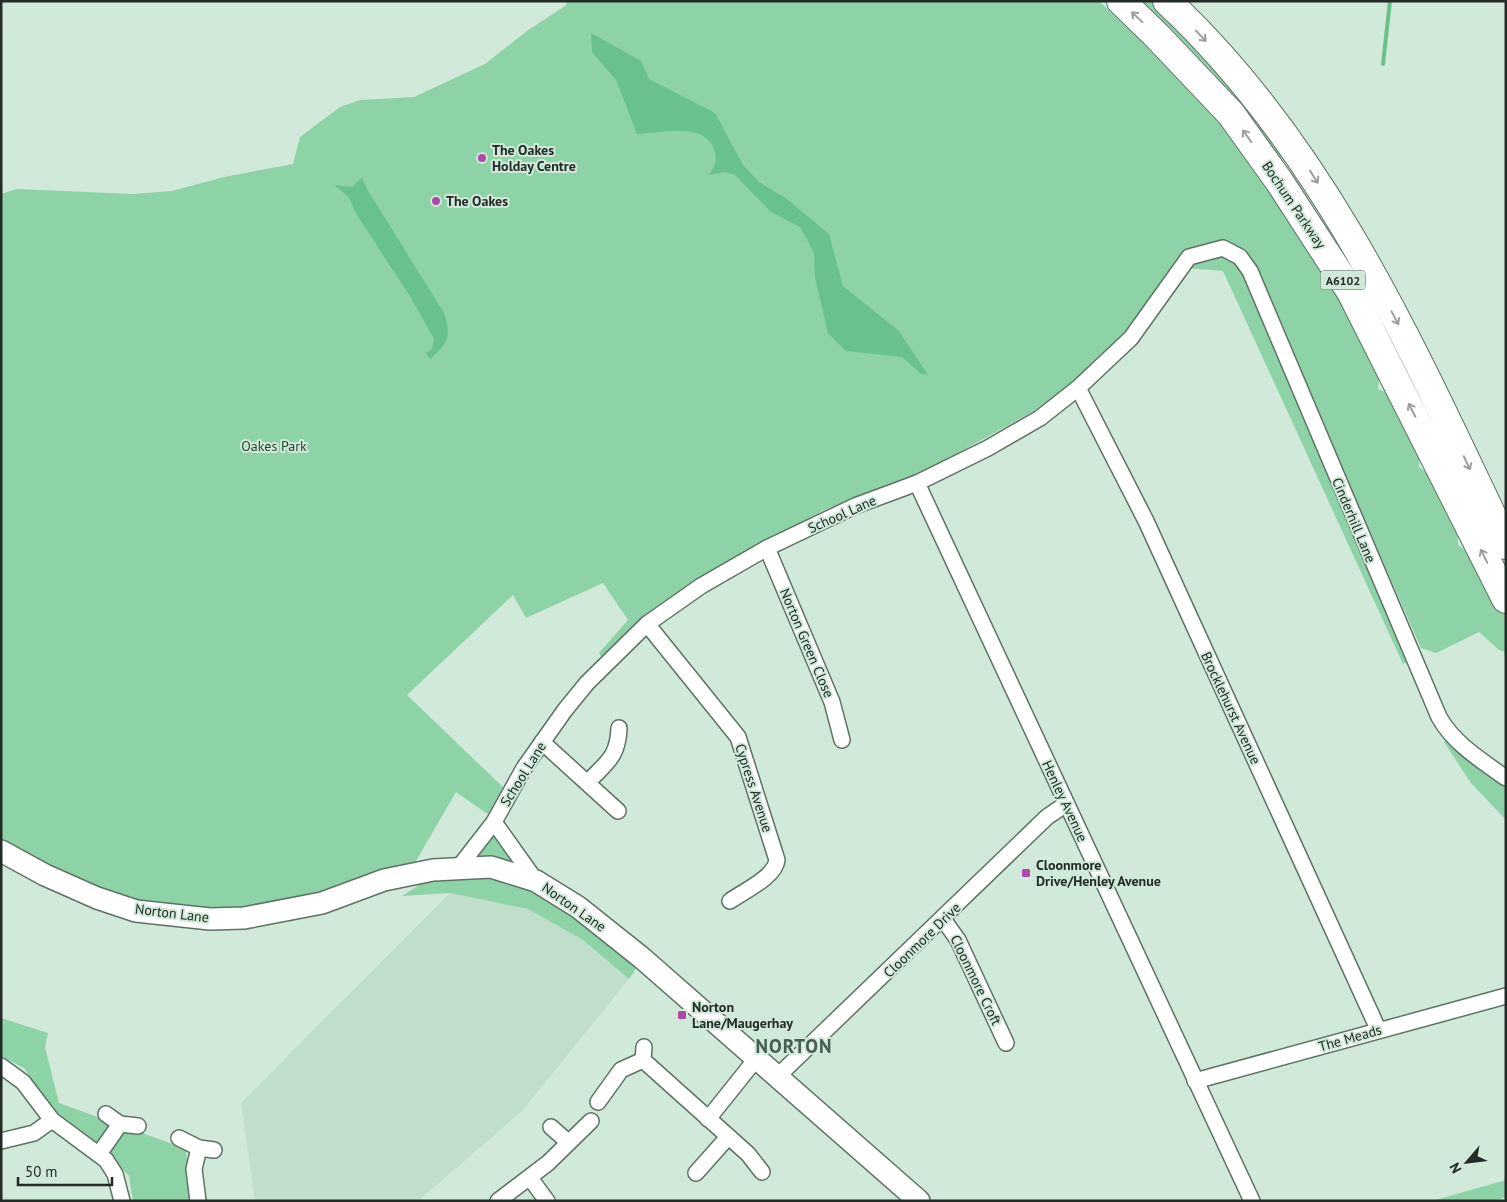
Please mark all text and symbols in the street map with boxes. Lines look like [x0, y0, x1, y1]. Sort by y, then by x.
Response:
one-way arrow [1131, 11, 1144, 23]
one-way arrow [1195, 29, 1207, 42]
one-way arrow [1242, 129, 1252, 143]
place label: The Oakes Holday Centre [492, 141, 576, 175]
marker: The Oakes Holday Centre [476, 152, 488, 164]
street label: Bochum Parkway [1258, 158, 1330, 253]
one-way arrow [1309, 170, 1319, 184]
place label: The Oakes [446, 192, 508, 210]
marker: The Oakes [430, 195, 442, 207]
road number: A6102 [1320, 270, 1366, 290]
one-way arrow [1391, 310, 1401, 324]
one-way arrow [1407, 403, 1416, 418]
park label: Oakes Park [241, 437, 307, 455]
one-way arrow [1463, 456, 1473, 471]
street label: Cinderhill Lane [1328, 475, 1380, 565]
street label: School Lane [805, 491, 879, 537]
one-way arrow [1479, 548, 1489, 563]
street label: Norton Green Close [776, 586, 838, 700]
street label: Brocklehurst Avenue [1197, 649, 1265, 767]
street label: School Lane [496, 738, 550, 810]
street label: Cypress Avenue [731, 741, 777, 835]
street label: Henley Avenue [1038, 757, 1092, 845]
place label: Cloonmore Drive/Henley Avenue [1036, 856, 1161, 890]
marker: Cloonmore Drive/Henley Avenue [1020, 867, 1032, 879]
street label: Norton Lane [538, 878, 610, 936]
street label: Cloonmore Drive [880, 899, 964, 981]
street label: Norton Lane [134, 900, 210, 926]
street label: Cloonmore Croft [946, 932, 1006, 1028]
place label: Norton Lane/Maugerhay [692, 998, 793, 1032]
marker: Norton Lane/Maugerhay [676, 1009, 688, 1021]
street label: The Meads [1316, 1020, 1384, 1056]
district label: NORTON [756, 1034, 832, 1058]
north arrow [1442, 1137, 1492, 1187]
scale bar [18, 1154, 111, 1186]
text: N [1445, 1160, 1466, 1176]
text: 50 m [25, 1162, 58, 1181]

